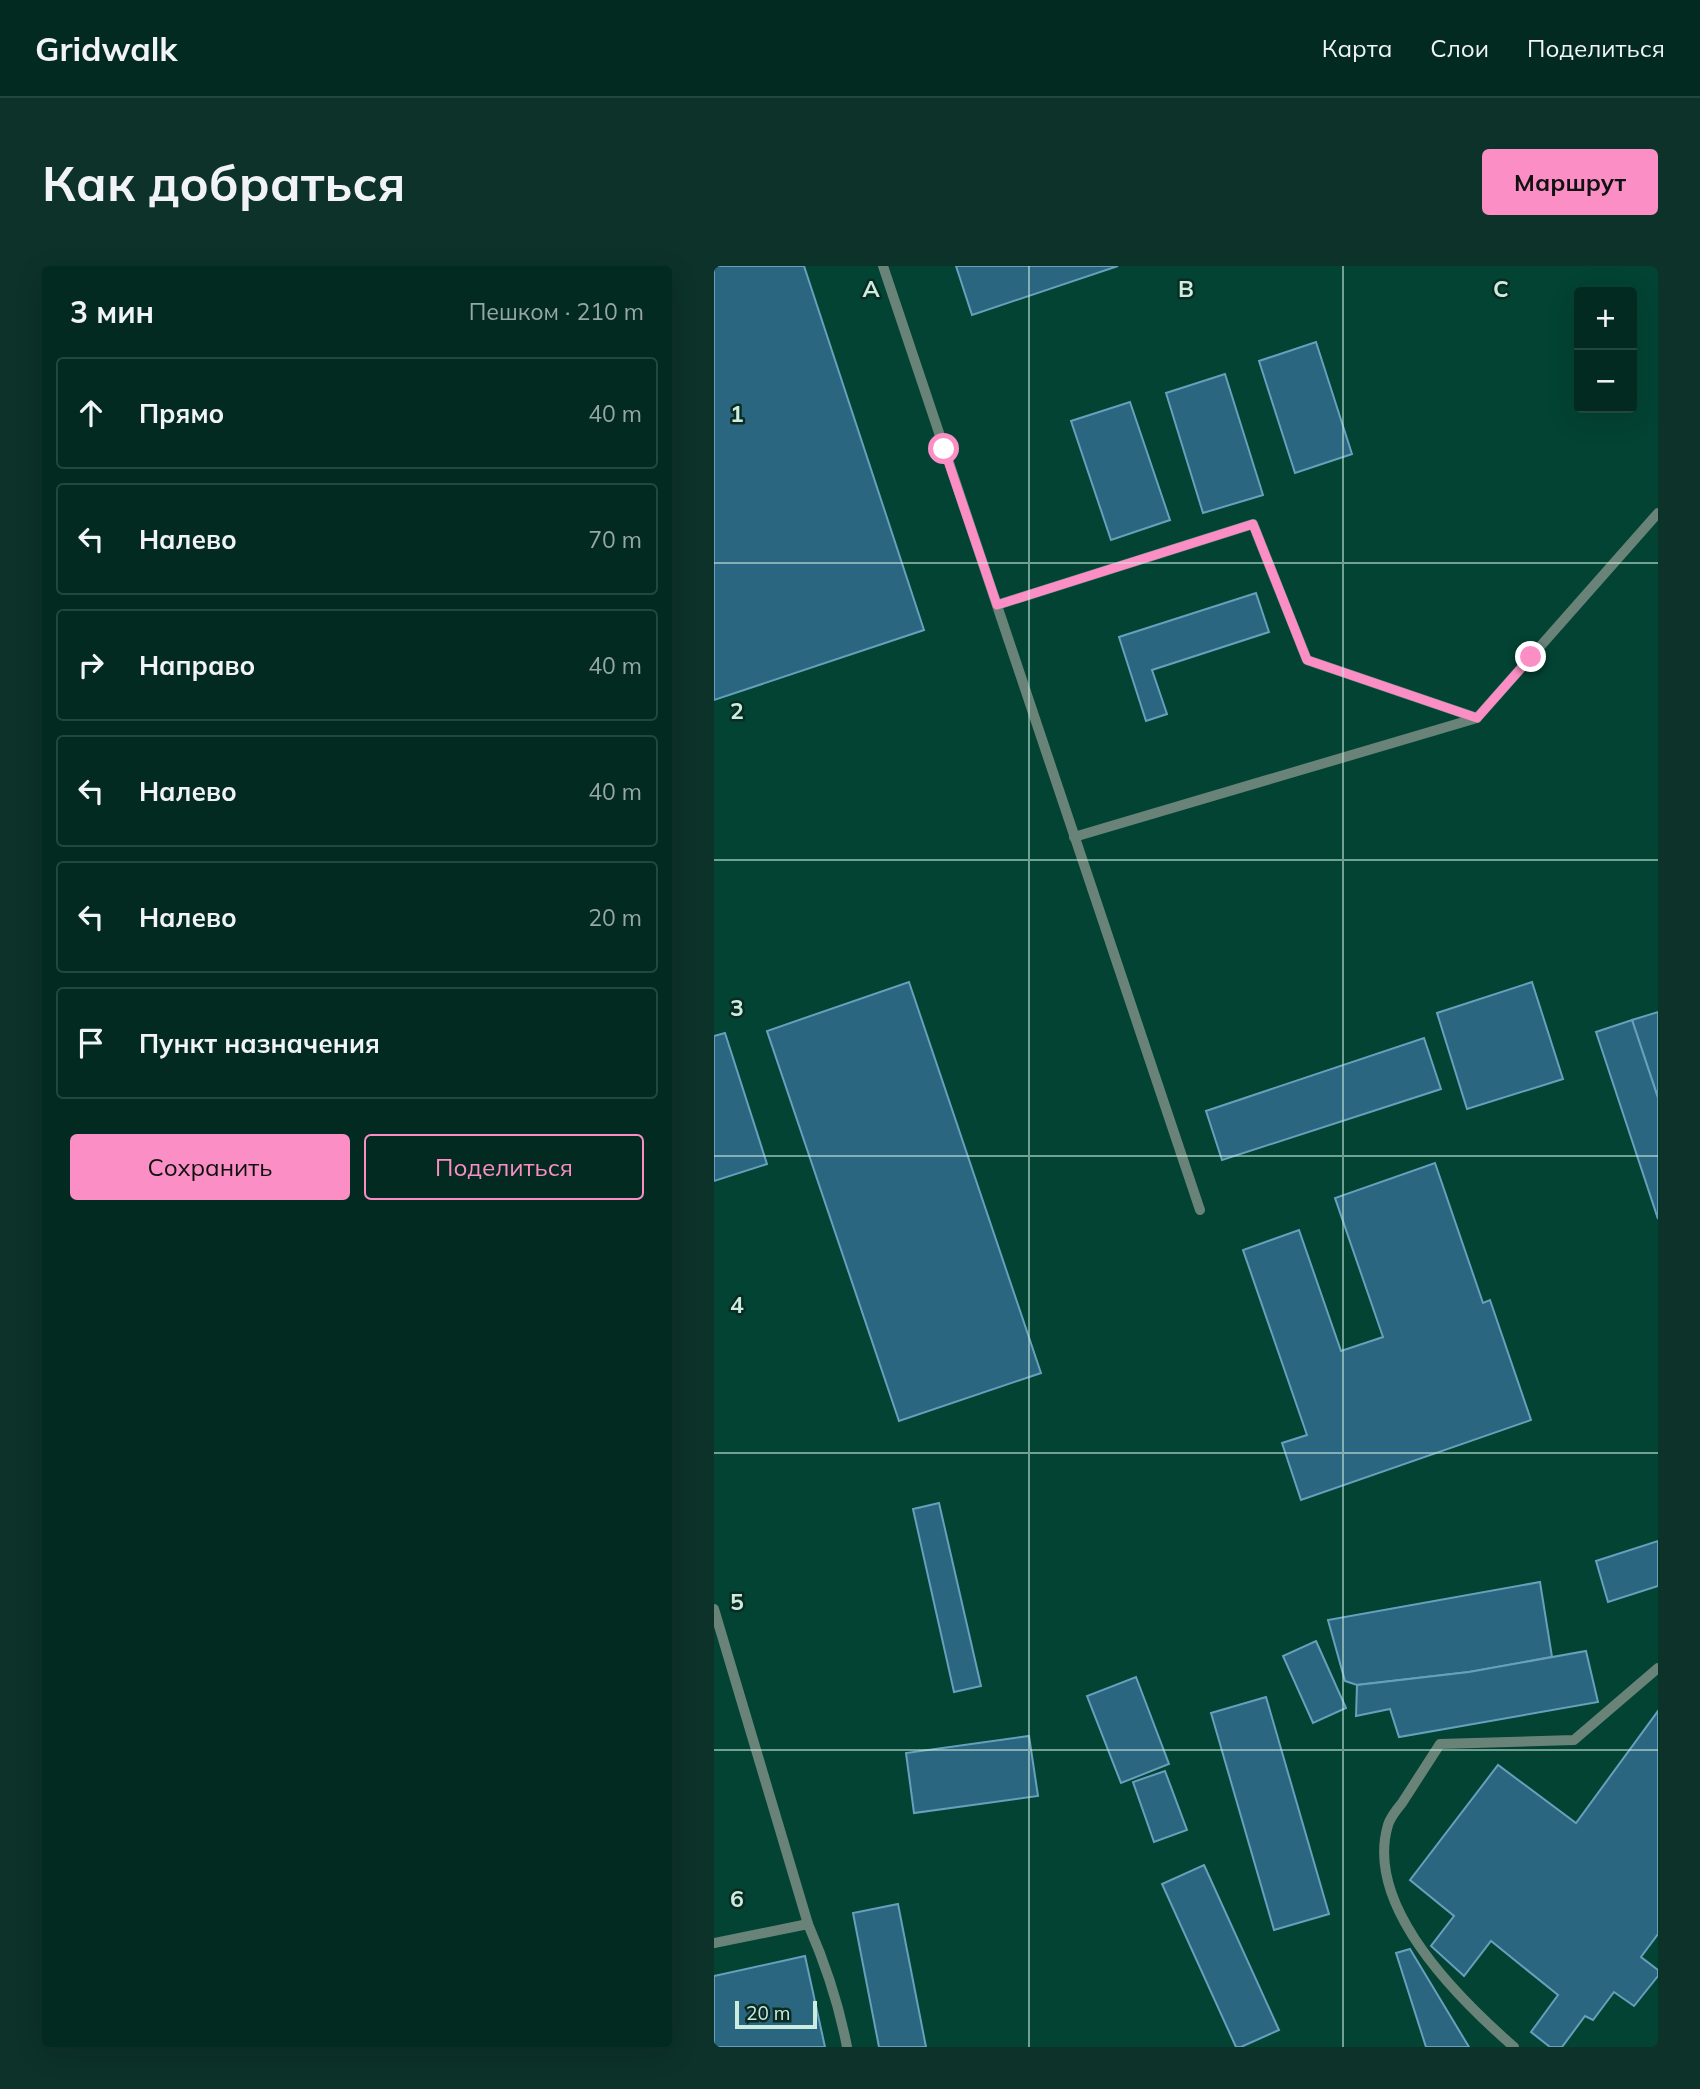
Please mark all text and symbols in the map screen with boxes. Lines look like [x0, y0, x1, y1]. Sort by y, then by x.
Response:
text: Gridwalk [35, 28, 178, 69]
text: Карта [1322, 33, 1392, 63]
text: Слои [1430, 33, 1489, 63]
text: Поделиться [1527, 33, 1665, 63]
button: Маршрут [1482, 149, 1658, 215]
text: Как добраться [42, 152, 405, 213]
text: A [862, 274, 880, 303]
text: B [1178, 274, 1194, 303]
text: C [1493, 274, 1509, 303]
map controls [1574, 287, 1637, 413]
button: + [1574, 287, 1637, 350]
text: 3 мин [70, 293, 154, 331]
text: Пешком · 210 m [469, 297, 644, 326]
button: − [1574, 350, 1637, 413]
icon: ahead [72, 394, 110, 432]
text: Прямо [139, 397, 224, 430]
text: 40 m [588, 399, 642, 428]
text: 1 [730, 399, 744, 428]
route start [928, 433, 959, 464]
icon: left [72, 520, 110, 558]
text: Налево [139, 523, 237, 556]
text: 70 m [588, 525, 642, 554]
route end [1515, 641, 1546, 672]
icon: right [72, 646, 110, 684]
text: Направо [139, 649, 255, 682]
text: 40 m [588, 651, 642, 680]
text: 2 [730, 696, 744, 725]
icon: left [72, 772, 110, 810]
text: Налево [139, 775, 237, 808]
text: 40 m [588, 777, 642, 806]
icon: left [72, 898, 110, 936]
text: Налево [139, 901, 237, 934]
text: 20 m [588, 903, 642, 932]
text: 3 [730, 993, 744, 1022]
icon: arrive [72, 1024, 110, 1062]
text: Пункт назначения [139, 1027, 380, 1060]
button: Сохранить [70, 1134, 350, 1200]
button: Поделиться [364, 1134, 644, 1200]
text: 4 [730, 1290, 744, 1319]
text: 5 [730, 1587, 744, 1616]
text: 6 [730, 1884, 744, 1913]
scale bar [735, 1998, 817, 2030]
text: 20 m [746, 2001, 790, 2025]

